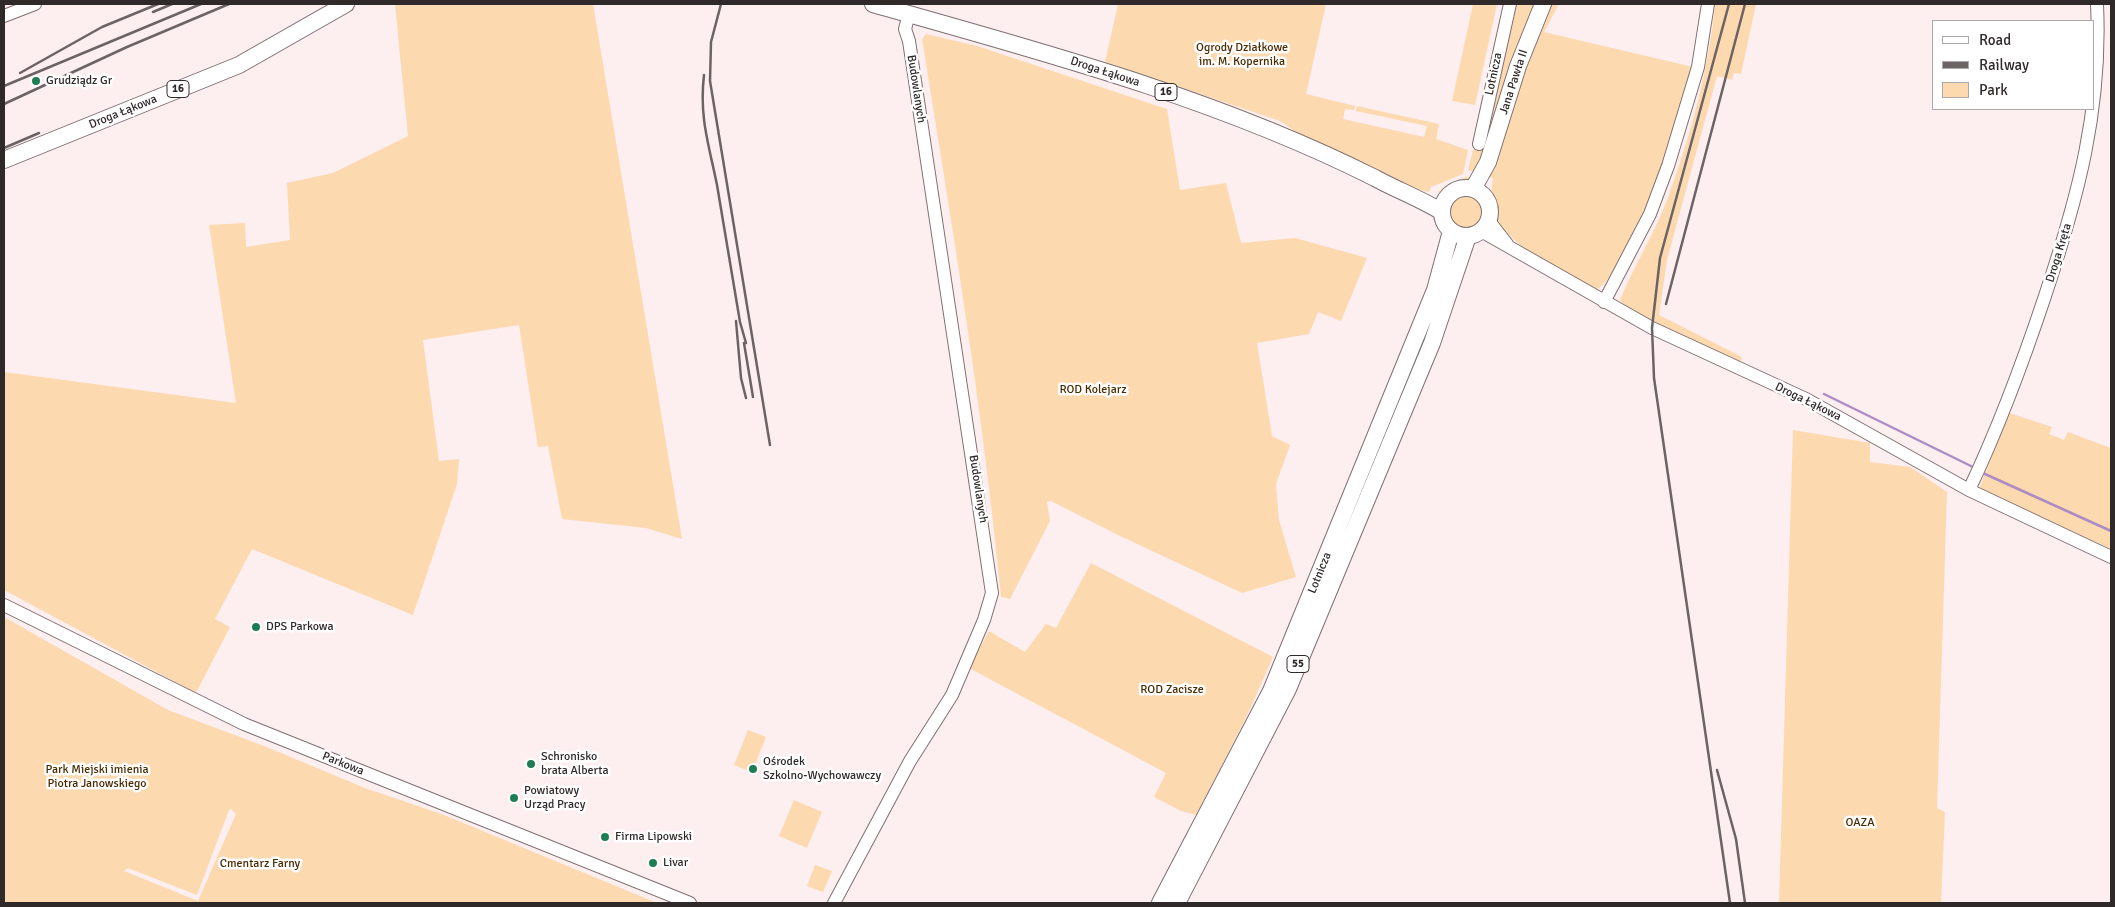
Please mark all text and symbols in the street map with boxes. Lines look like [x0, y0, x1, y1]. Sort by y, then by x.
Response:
legend [1932, 20, 2095, 110]
text: Road [1979, 31, 2011, 49]
park label: Ogrody Działkowe im. M. Kopernika [1196, 41, 1288, 69]
street label: Jana Pawła II [1497, 48, 1531, 116]
street label: Lotnicza [1482, 51, 1506, 97]
street label: Budowlanych [904, 54, 928, 124]
street label: Droga Łąkowa [1068, 54, 1142, 90]
text: Railway [1979, 56, 2029, 74]
place label: Grudziądz Gr [46, 74, 112, 88]
marker: Grudziądz Gr [30, 75, 42, 87]
road number: 16 [167, 80, 189, 98]
text: Park [1979, 81, 2008, 99]
road number: 16 [1155, 84, 1177, 100]
street label: Droga Łąkowa [87, 92, 159, 132]
street label: Droga Kręta [2043, 222, 2075, 284]
street label: Droga Łąkowa [1772, 380, 1844, 424]
park label: ROD Kolejarz [1059, 383, 1127, 397]
street label: Budowlanych [966, 454, 990, 524]
street label: Lotnicza [1305, 550, 1335, 596]
place label: DPS Parkowa [266, 620, 333, 634]
marker: DPS Parkowa [250, 621, 262, 633]
road number: 55 [1287, 656, 1309, 672]
park label: ROD Zacisze [1140, 683, 1204, 697]
street label: Parkowa [320, 749, 366, 779]
place label: Schronisko brata Alberta [541, 750, 609, 778]
place label: Ośrodek Szkolno-Wychowawczy [763, 755, 881, 783]
marker: Schronisko brata Alberta [525, 758, 537, 770]
park label: Park Miejski imienia Piotra Janowskiego [45, 763, 149, 791]
marker: Ośrodek Szkolno-Wychowawczy [747, 763, 759, 775]
place label: Powiatowy Urząd Pracy [524, 784, 585, 812]
marker: Powiatowy Urząd Pracy [508, 792, 520, 804]
park label: OAZA [1845, 816, 1875, 830]
place label: Firma Lipowski [615, 830, 692, 844]
marker: Firma Lipowski [599, 831, 611, 843]
place label: Livar [663, 856, 688, 870]
park label: Cmentarz Farny [220, 857, 300, 871]
marker: Livar [647, 857, 659, 869]

